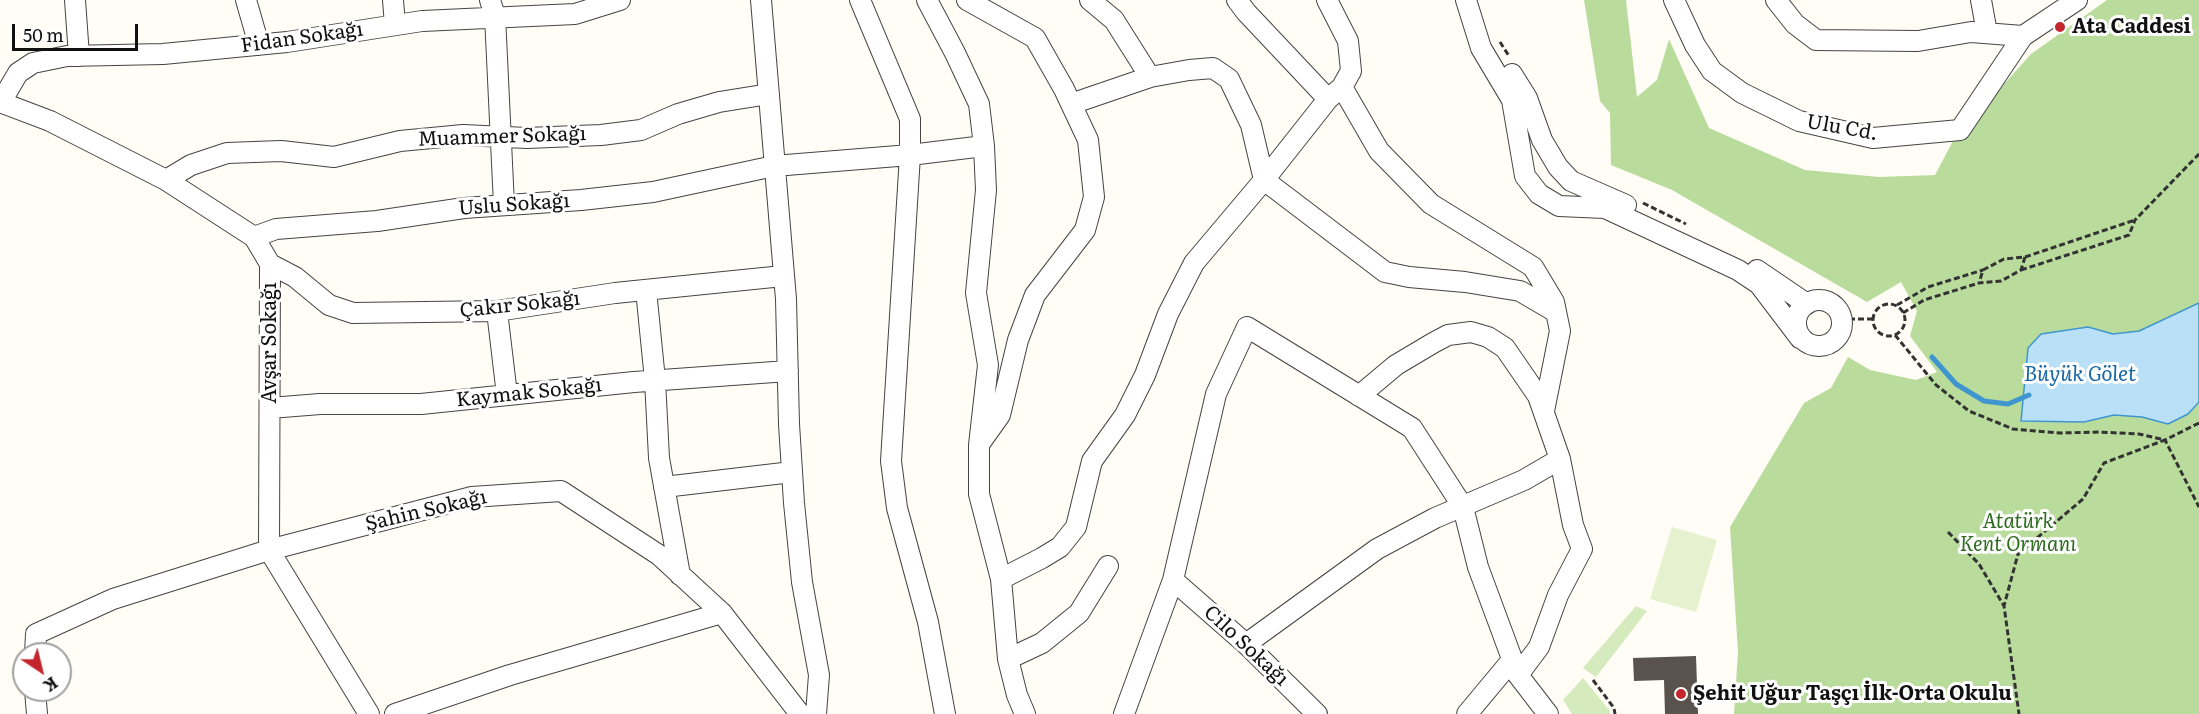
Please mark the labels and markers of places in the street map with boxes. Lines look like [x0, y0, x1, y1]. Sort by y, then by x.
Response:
place label: Ata Caddesi [2072, 15, 2191, 39]
marker: Ata Caddesi [2053, 20, 2067, 34]
place label: Şehit Uğur Taşçı İlk-Orta Okulu [1693, 682, 2012, 706]
marker: Şehit Uğur Taşçı İlk-Orta Okulu [1674, 687, 1688, 701]

